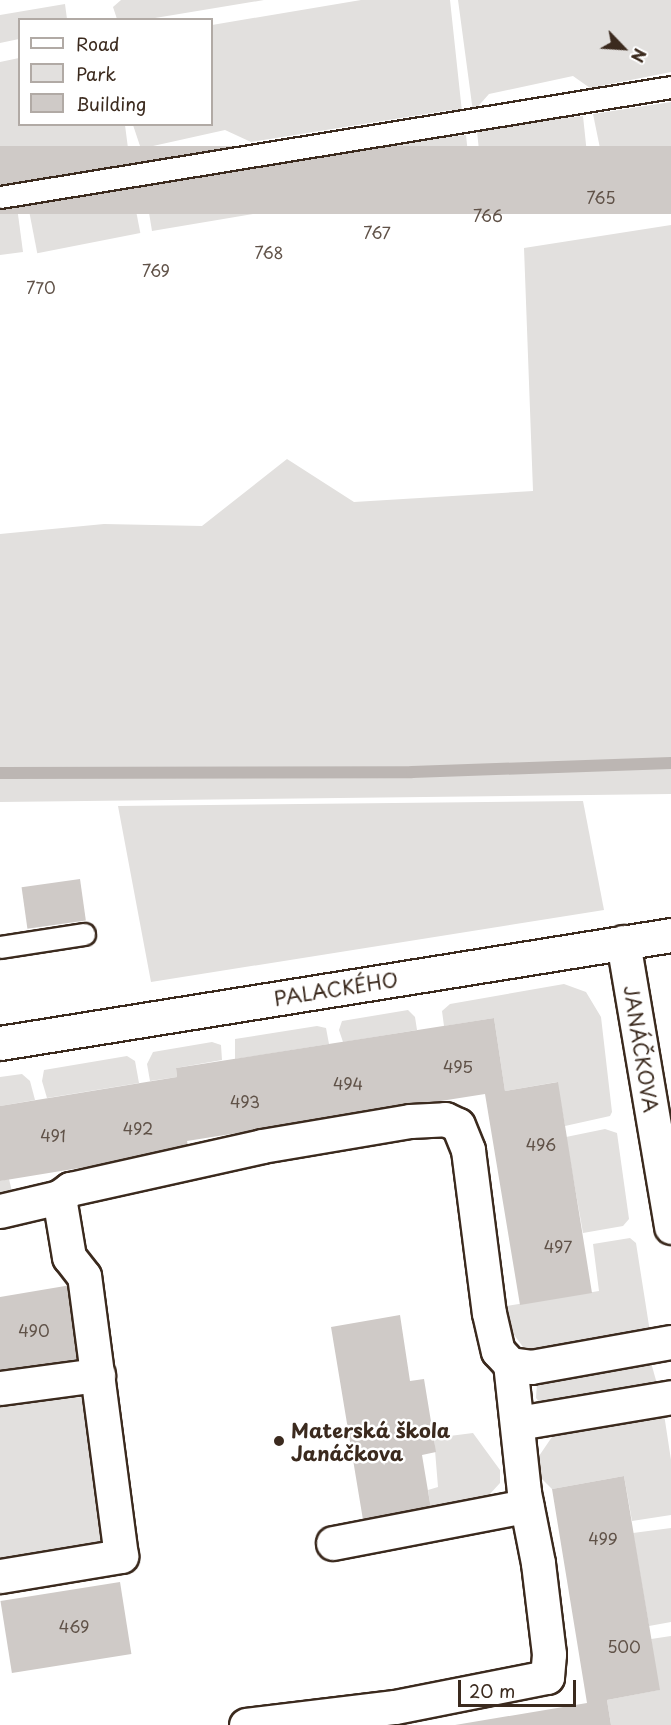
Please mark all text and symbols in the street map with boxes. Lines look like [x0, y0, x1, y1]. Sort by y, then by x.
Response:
legend [18, 18, 213, 126]
north arrow [593, 18, 653, 78]
text: Road [76, 30, 120, 57]
text: N [626, 45, 653, 66]
text: Park [76, 60, 116, 87]
text: Building [76, 90, 146, 117]
house number: 765 [587, 187, 615, 207]
house number: 766 [473, 205, 503, 225]
house number: 767 [363, 222, 391, 242]
house number: 768 [255, 242, 283, 262]
house number: 769 [142, 260, 170, 280]
house number: 770 [26, 277, 56, 297]
street label: PALACKÉHO [272, 967, 400, 1011]
street label: JANÁČKOVA [619, 984, 663, 1114]
house number: 495 [443, 1056, 473, 1076]
house number: 494 [333, 1073, 363, 1093]
house number: 493 [230, 1091, 260, 1111]
house number: 492 [123, 1118, 153, 1138]
house number: 491 [40, 1125, 66, 1145]
house number: 496 [526, 1134, 556, 1154]
house number: 497 [544, 1236, 572, 1256]
house number: 490 [18, 1320, 50, 1340]
place label: Materská škola Janáčkova [291, 1418, 450, 1465]
marker: Materská škola Janáčkova [272, 1434, 286, 1448]
house number: 499 [588, 1528, 618, 1548]
house number: 469 [59, 1616, 89, 1636]
house number: 500 [607, 1636, 641, 1656]
scale bar [461, 1668, 580, 1706]
text: 20 m [469, 1677, 515, 1704]

